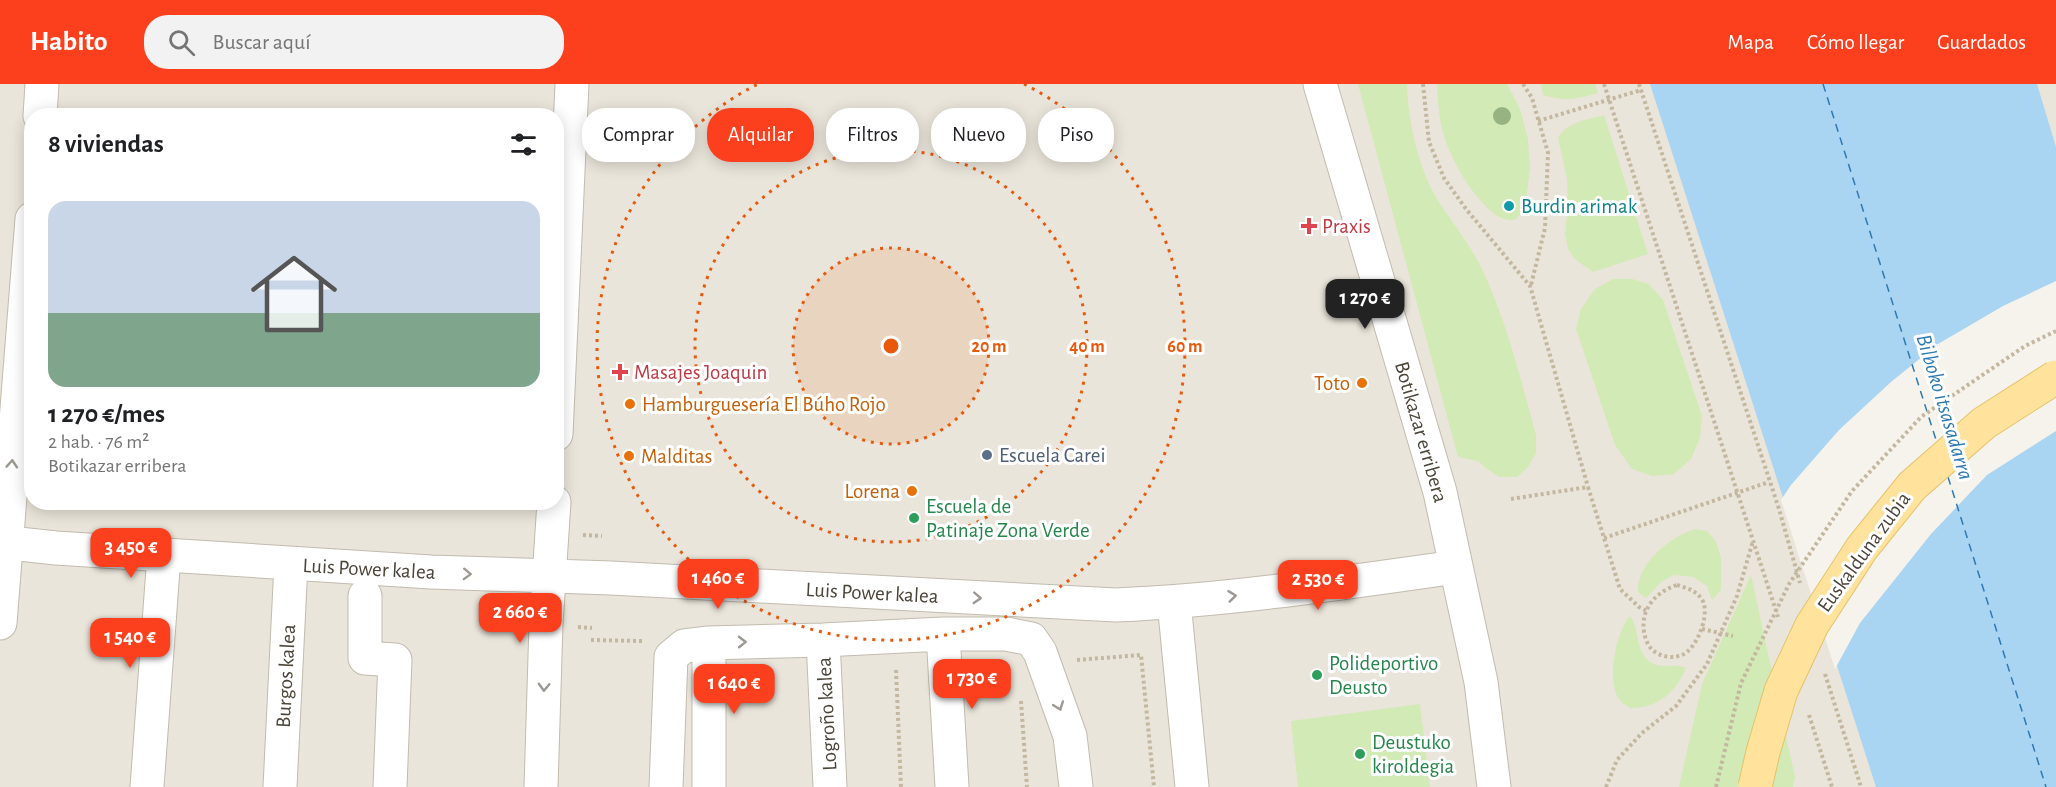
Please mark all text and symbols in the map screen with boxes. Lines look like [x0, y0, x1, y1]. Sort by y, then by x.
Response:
search box [144, 15, 564, 69]
icon: search [165, 26, 198, 59]
text: Habito [30, 28, 108, 56]
text: Buscar aquí [213, 31, 311, 53]
text: Mapa [1728, 32, 1774, 53]
text: Cómo llegar [1807, 32, 1904, 53]
text: Guardados [1937, 32, 2026, 53]
chip: Comprar [582, 108, 695, 162]
chip: Alquilar [707, 108, 814, 162]
chip: Filtros [826, 108, 919, 162]
chip: Nuevo [931, 108, 1026, 162]
chip: Piso [1038, 108, 1114, 162]
icon: filters [507, 128, 540, 161]
text: 8 viviendas [48, 131, 164, 157]
place label: Burdin arimak [1521, 196, 1638, 217]
marker: Burdin arimak [1502, 199, 1516, 213]
place label: Praxis [1322, 216, 1371, 237]
marker: Praxis [1300, 217, 1318, 235]
icon: home [240, 240, 348, 348]
pin: 1 270 € [1310, 279, 1420, 330]
text: 1 270 € [1339, 288, 1391, 308]
water label: Bilboko itsasadarra [1912, 332, 1978, 482]
centre of rings [881, 336, 901, 356]
text: 20 m [971, 338, 1007, 356]
text: 40 m [1069, 338, 1105, 356]
text: 60 m [1167, 338, 1203, 356]
street label: Botikazar erribera [1391, 359, 1451, 505]
place label: Masajes Joaquin [634, 362, 767, 383]
marker: Masajes Joaquin [611, 363, 629, 381]
place label: Toto [1314, 373, 1350, 394]
marker: Toto [1355, 376, 1369, 390]
place label: Hamburguesería El Búho Rojo [642, 394, 886, 415]
marker: Hamburguesería El Búho Rojo [623, 397, 637, 411]
text: 1 270 €/mes [48, 401, 165, 427]
text: 2 hab. · 76 m² [48, 432, 149, 452]
place label: Escuela Carei [999, 445, 1106, 466]
place label: Malditas [641, 446, 712, 467]
marker: Escuela Carei [980, 448, 994, 462]
marker: Malditas [622, 449, 636, 463]
text: Botikazar erribera [48, 456, 187, 476]
one-way arrow [6, 459, 19, 468]
place label: Lorena [844, 481, 900, 502]
marker: Lorena [905, 484, 919, 498]
street label: Euskalduna zubia [1814, 488, 1915, 616]
place label: Escuela de Patinaje Zona Verde [926, 496, 1090, 541]
marker: Escuela de Patinaje Zona Verde [907, 511, 921, 525]
pin: 3 450 € [76, 528, 186, 579]
text: 3 450 € [104, 537, 158, 557]
street label: Luis Power kalea [302, 555, 436, 583]
pin: 1 460 € [663, 559, 773, 610]
pin: 2 530 € [1263, 560, 1373, 611]
one-way arrow [463, 567, 472, 580]
text: 1 460 € [692, 568, 744, 588]
text: 2 530 € [1292, 569, 1344, 589]
street label: Luis Power kalea [805, 579, 939, 607]
one-way arrow [1227, 590, 1237, 602]
one-way arrow [972, 591, 981, 604]
pin: 2 660 € [465, 593, 575, 644]
text: 2 660 € [493, 602, 547, 622]
pin: 1 540 € [75, 618, 185, 669]
street label: Burgos kalea [273, 623, 299, 728]
text: 1 540 € [104, 627, 156, 647]
one-way arrow [738, 636, 747, 648]
place label: Polideportivo Deusto [1329, 653, 1438, 698]
street label: Logroño kalea [814, 656, 840, 771]
pin: 1 730 € [917, 659, 1027, 710]
pin: 1 640 € [679, 664, 789, 715]
text: 1 730 € [947, 668, 997, 688]
marker: Polideportivo Deusto [1310, 668, 1324, 682]
text: 1 640 € [708, 673, 760, 693]
one-way arrow [538, 682, 550, 691]
one-way arrow [1052, 700, 1065, 711]
place label: Deustuko kiroldegia [1372, 732, 1455, 777]
marker: Deustuko kiroldegia [1353, 747, 1367, 761]

